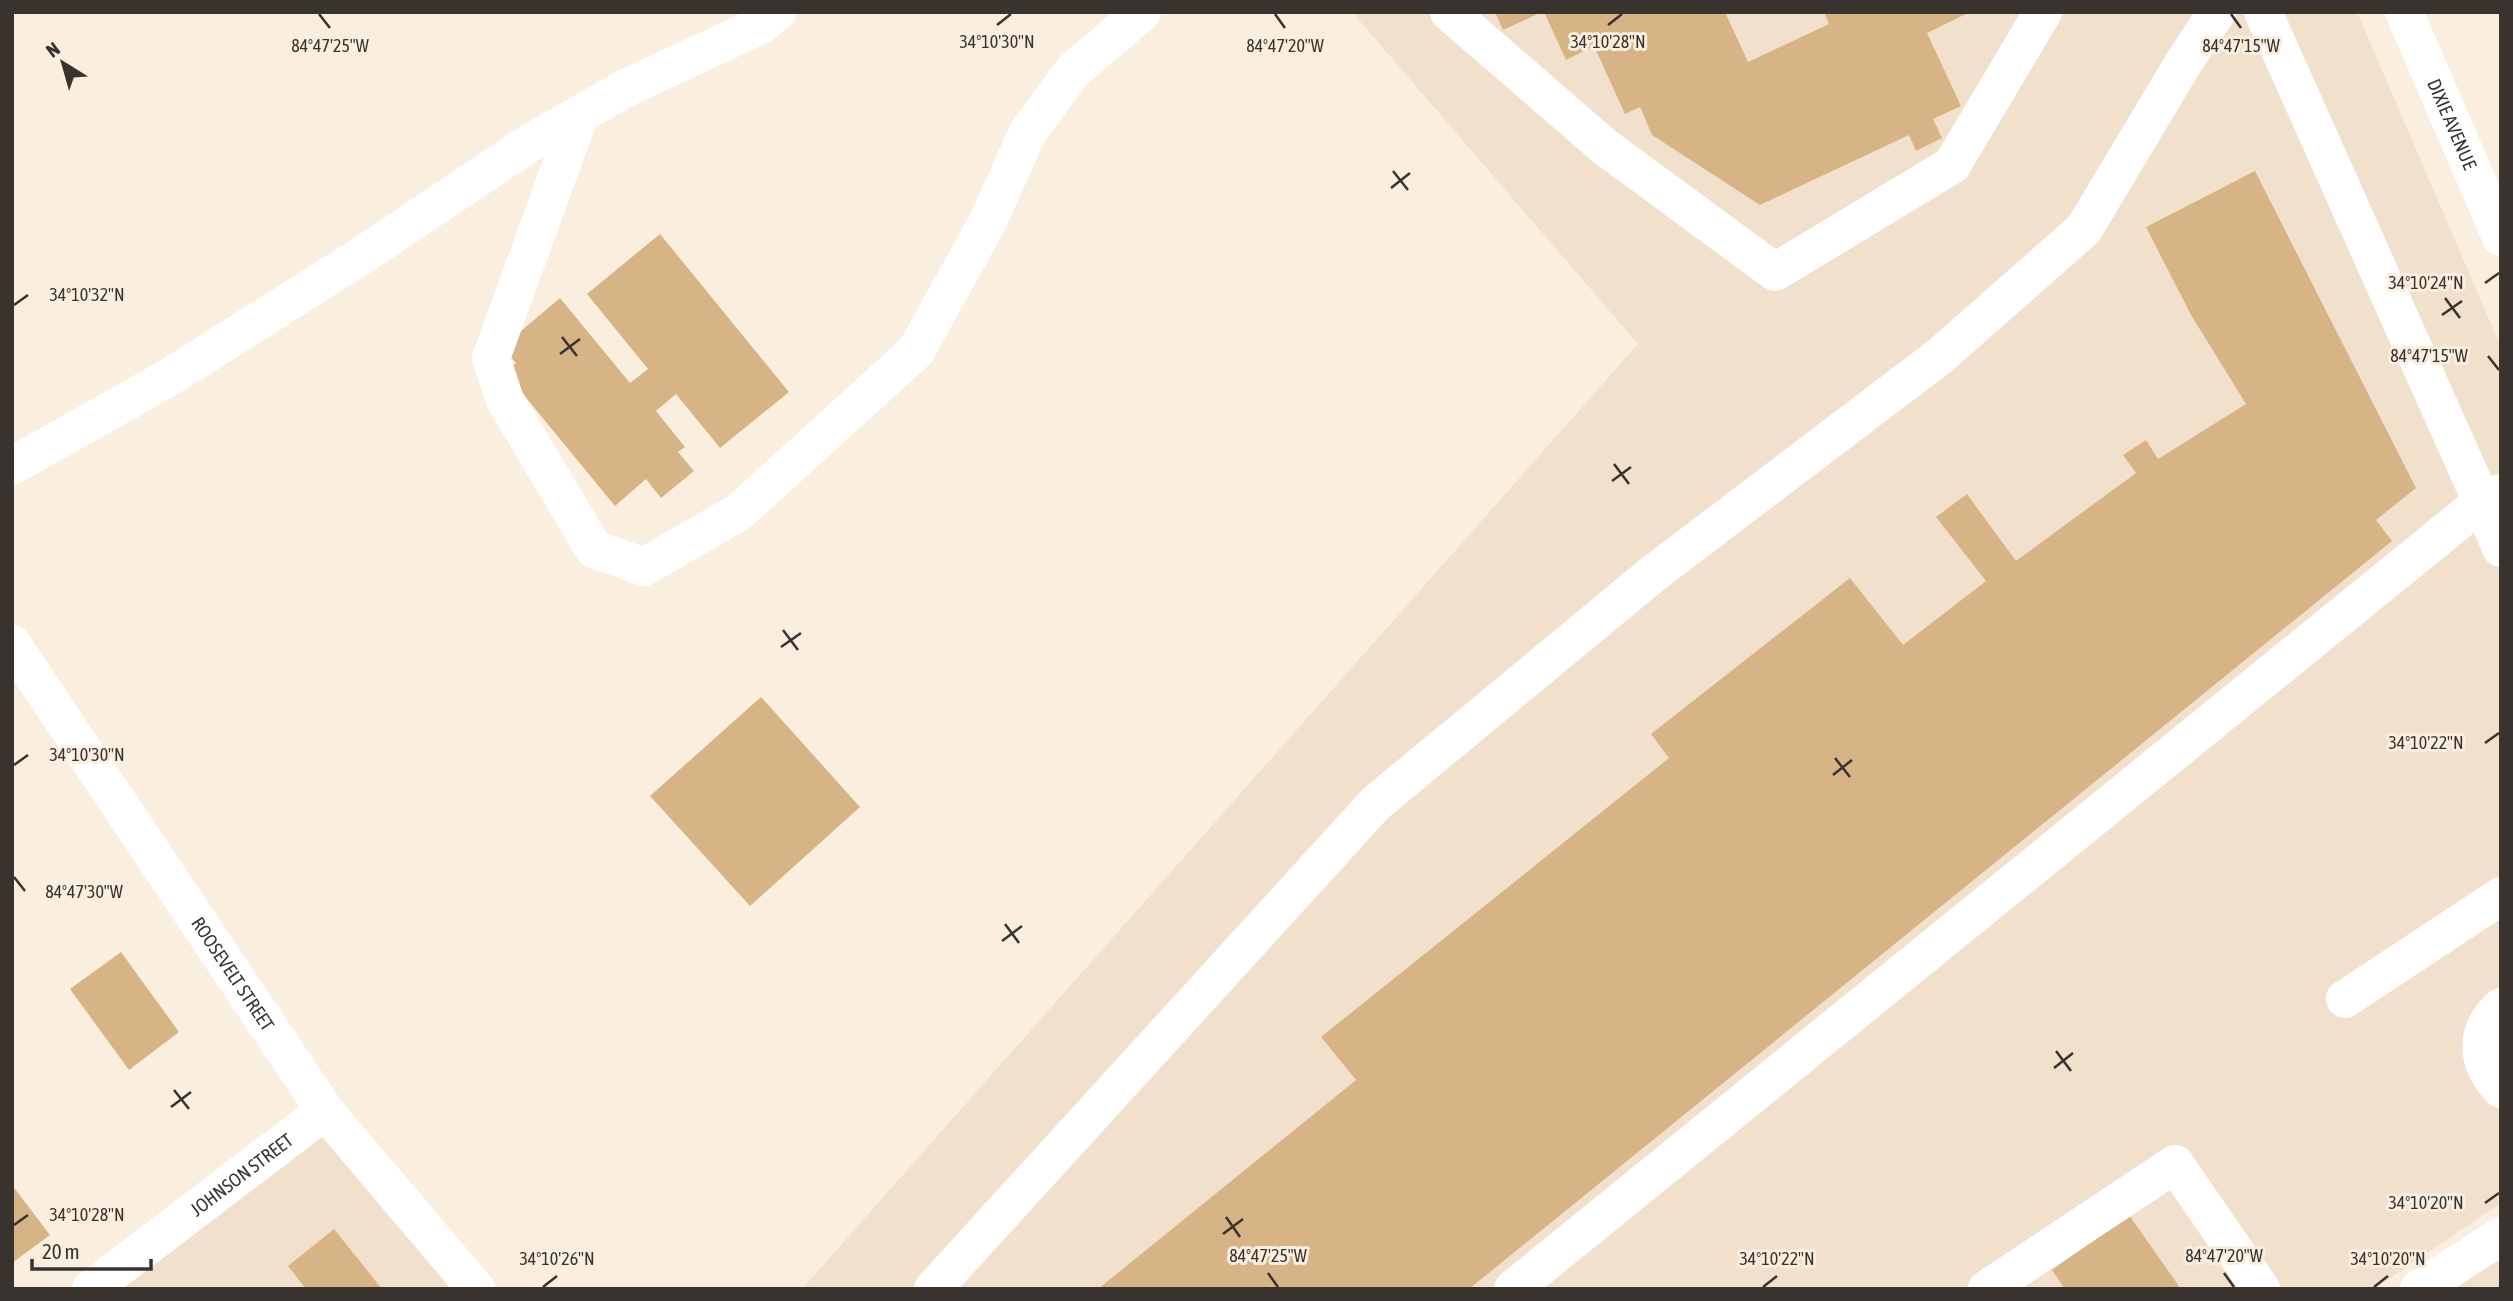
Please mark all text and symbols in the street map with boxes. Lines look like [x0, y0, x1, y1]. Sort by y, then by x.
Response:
north arrow [28, 28, 98, 98]
text: 34°10'30"N [959, 31, 1035, 52]
text: 34°10'28"N [1570, 31, 1646, 52]
text: 84°47'25"W [291, 35, 369, 56]
text: 84°47'20"W [1246, 35, 1324, 56]
text: 84°47'15"W [2202, 35, 2280, 56]
text: N [42, 37, 64, 62]
street label: DIXIE AVENUE [2423, 75, 2482, 173]
text: 34°10'24"N [2388, 272, 2464, 293]
text: 34°10'32"N [49, 284, 125, 305]
text: 84°47'15"W [2390, 345, 2468, 366]
text: 34°10'22"N [2388, 732, 2464, 753]
text: 34°10'30"N [49, 744, 125, 765]
text: 84°47'30"W [45, 881, 123, 902]
street label: ROOSEVELT STREET [187, 913, 279, 1035]
street label: JOHNSON STREET [186, 1128, 297, 1221]
text: 34°10'20"N [2388, 1192, 2464, 1213]
text: 34°10'28"N [49, 1204, 125, 1225]
scale bar [32, 1228, 150, 1272]
text: 20 m [42, 1239, 80, 1263]
text: 84°47'25"W [1229, 1245, 1307, 1266]
text: 84°47'20"W [2185, 1245, 2263, 1266]
text: 34°10'26"N [519, 1248, 595, 1269]
text: 34°10'22"N [1739, 1248, 1815, 1269]
text: 34°10'20"N [2350, 1248, 2426, 1269]

